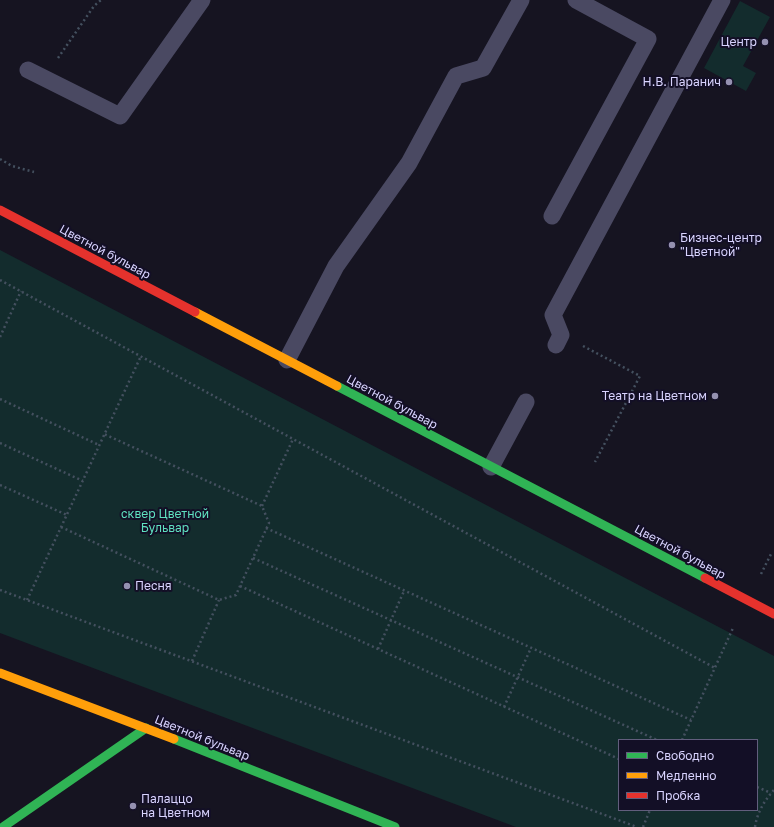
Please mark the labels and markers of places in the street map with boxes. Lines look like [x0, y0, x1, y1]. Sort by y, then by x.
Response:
place label: Центр [720, 35, 757, 49]
marker: Центр [760, 37, 770, 47]
place label: Н.В. Паранич [643, 75, 721, 89]
marker: Н.В. Паранич [724, 77, 734, 87]
place label: Бизнес-центр "Цветной" [680, 231, 762, 259]
marker: Бизнес-центр "Цветной" [667, 240, 677, 250]
place label: Театр на Цветном [602, 389, 707, 403]
marker: Театр на Цветном [710, 391, 720, 401]
place label: Песня [135, 579, 172, 593]
marker: Песня [122, 581, 132, 591]
place label: Палаццо на Цветном [141, 792, 210, 820]
marker: Палаццо на Цветном [128, 801, 138, 811]

